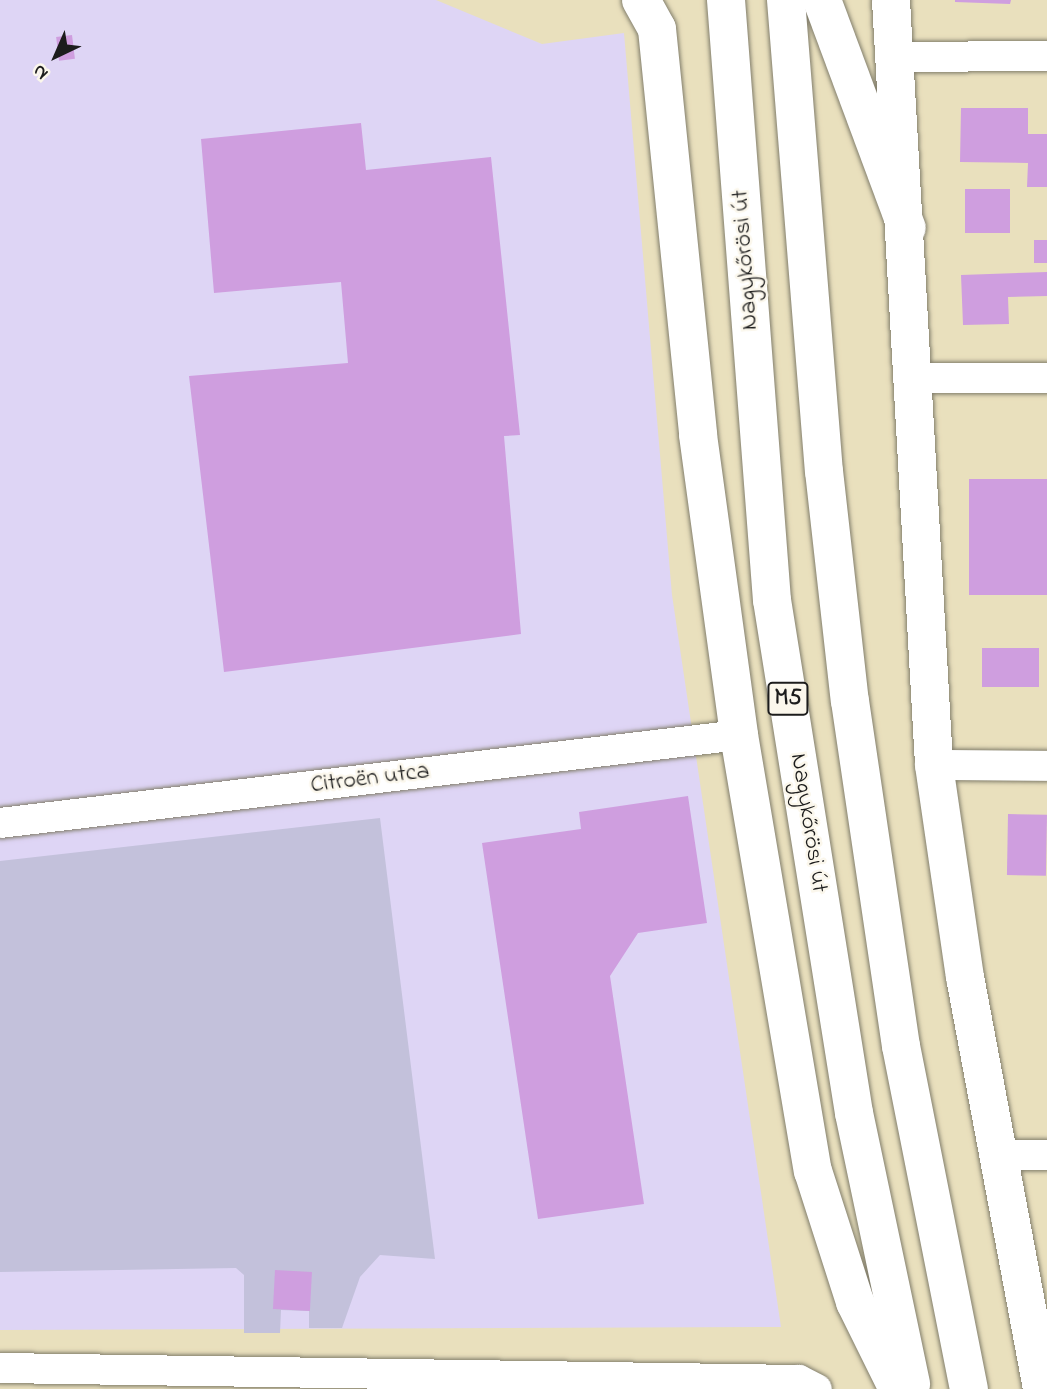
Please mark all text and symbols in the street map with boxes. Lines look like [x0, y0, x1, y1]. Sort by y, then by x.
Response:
north arrow [21, 21, 91, 91]
text: N [27, 57, 55, 86]
street label: Nagykőrösi út [727, 189, 765, 331]
road number: M5 [767, 680, 809, 719]
street label: Nagykőrösi út [783, 751, 833, 895]
street label: Citroën utca [309, 757, 431, 801]

